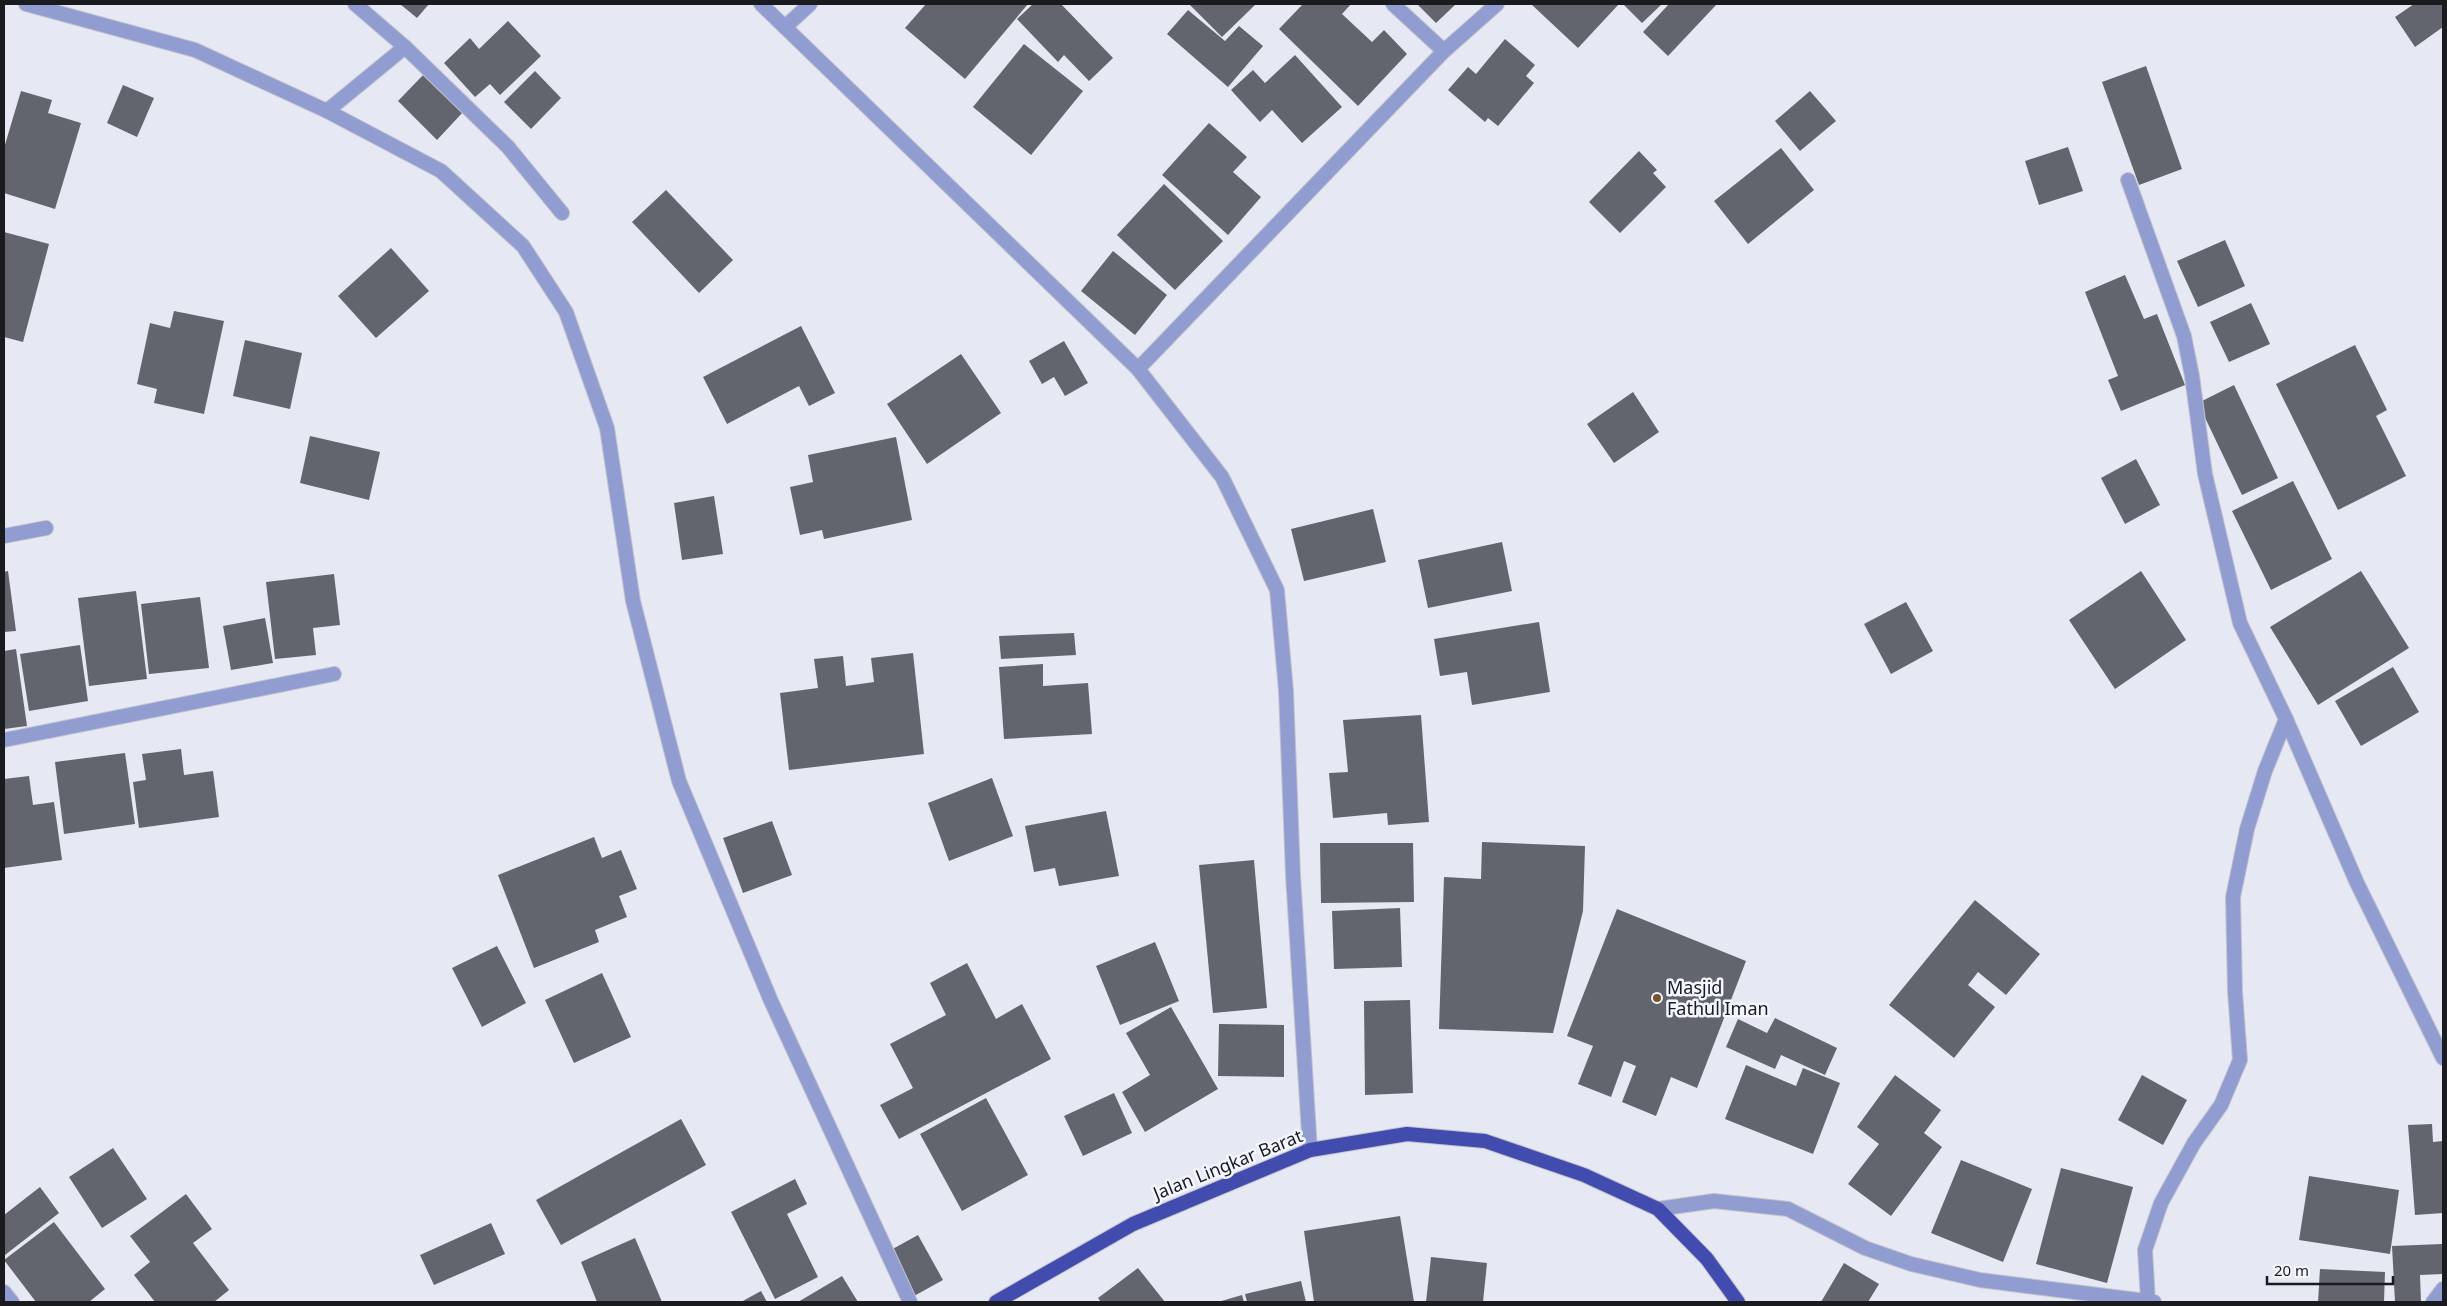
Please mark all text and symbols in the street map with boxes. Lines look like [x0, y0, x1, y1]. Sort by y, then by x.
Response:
place label: Masjid Fathul Iman [1667, 975, 1769, 1020]
marker: Masjid Fathul Iman [1651, 992, 1663, 1004]
street label: Jalan Lingkar Barat [1148, 1123, 1306, 1206]
scale bar [2267, 1254, 2393, 1286]
text: 20 m [2274, 1260, 2309, 1280]

